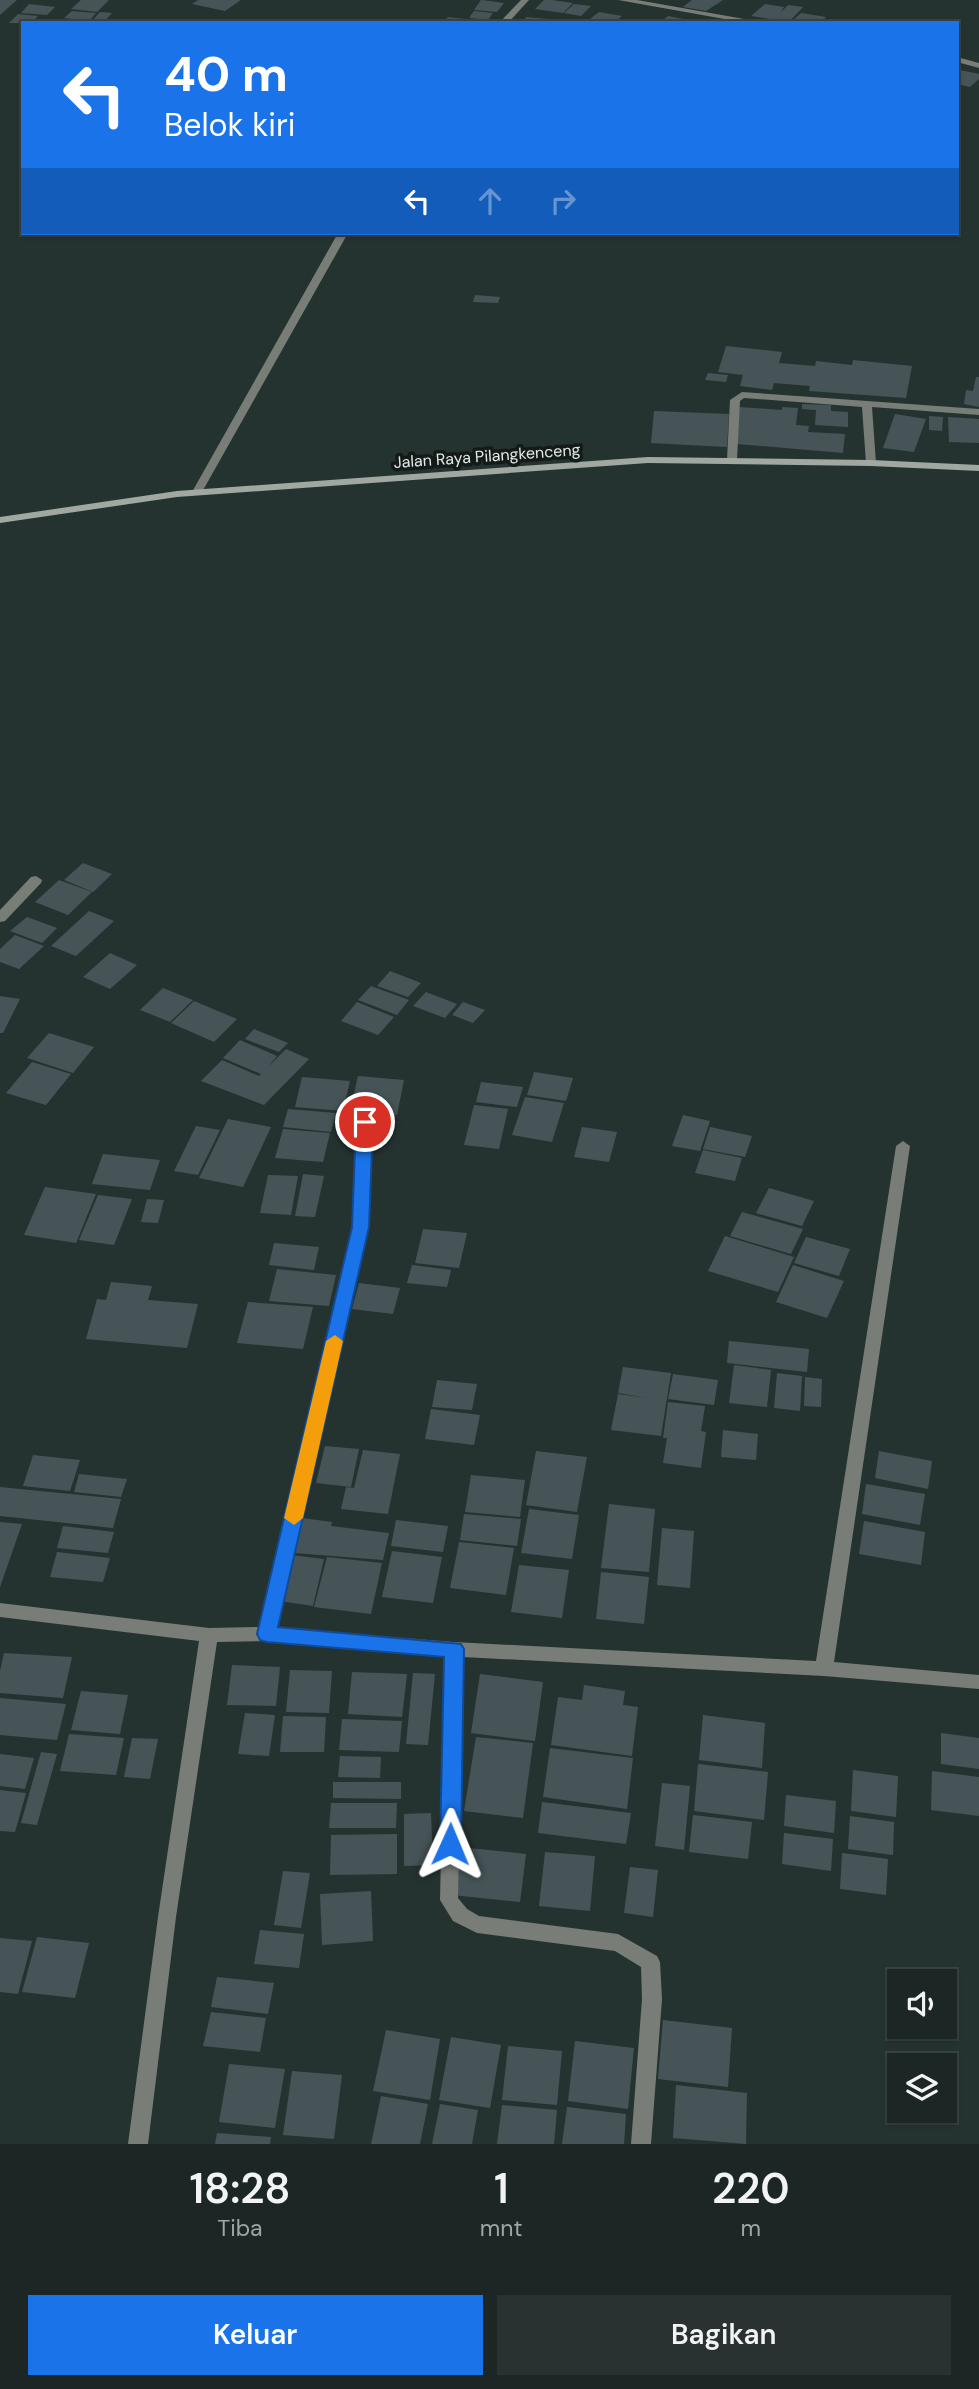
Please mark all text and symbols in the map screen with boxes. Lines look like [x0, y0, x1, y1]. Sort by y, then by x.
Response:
text: 40 m [164, 42, 288, 106]
icon: left [49, 49, 140, 140]
text: Belok kiri [164, 104, 296, 146]
icon: left [398, 182, 436, 220]
icon: ahead [471, 182, 509, 220]
icon: right [544, 182, 582, 220]
street label: Jalan Raya Pilangkenceng [393, 439, 581, 473]
pin [335, 1092, 395, 1152]
icon: arrive [346, 1103, 384, 1141]
position arrow [413, 1807, 487, 1881]
map controls [887, 1969, 957, 2123]
button: sound [887, 1969, 957, 2039]
button: layers [887, 2053, 957, 2123]
text: 18:28 [189, 2161, 290, 2216]
text: 1 [494, 2161, 509, 2216]
text: 220 [712, 2161, 790, 2216]
text: Tiba [217, 2213, 263, 2243]
text: mnt [480, 2213, 523, 2243]
text: m [741, 2213, 761, 2243]
button: Keluar [28, 2295, 483, 2375]
button: Bagikan [497, 2295, 951, 2375]

